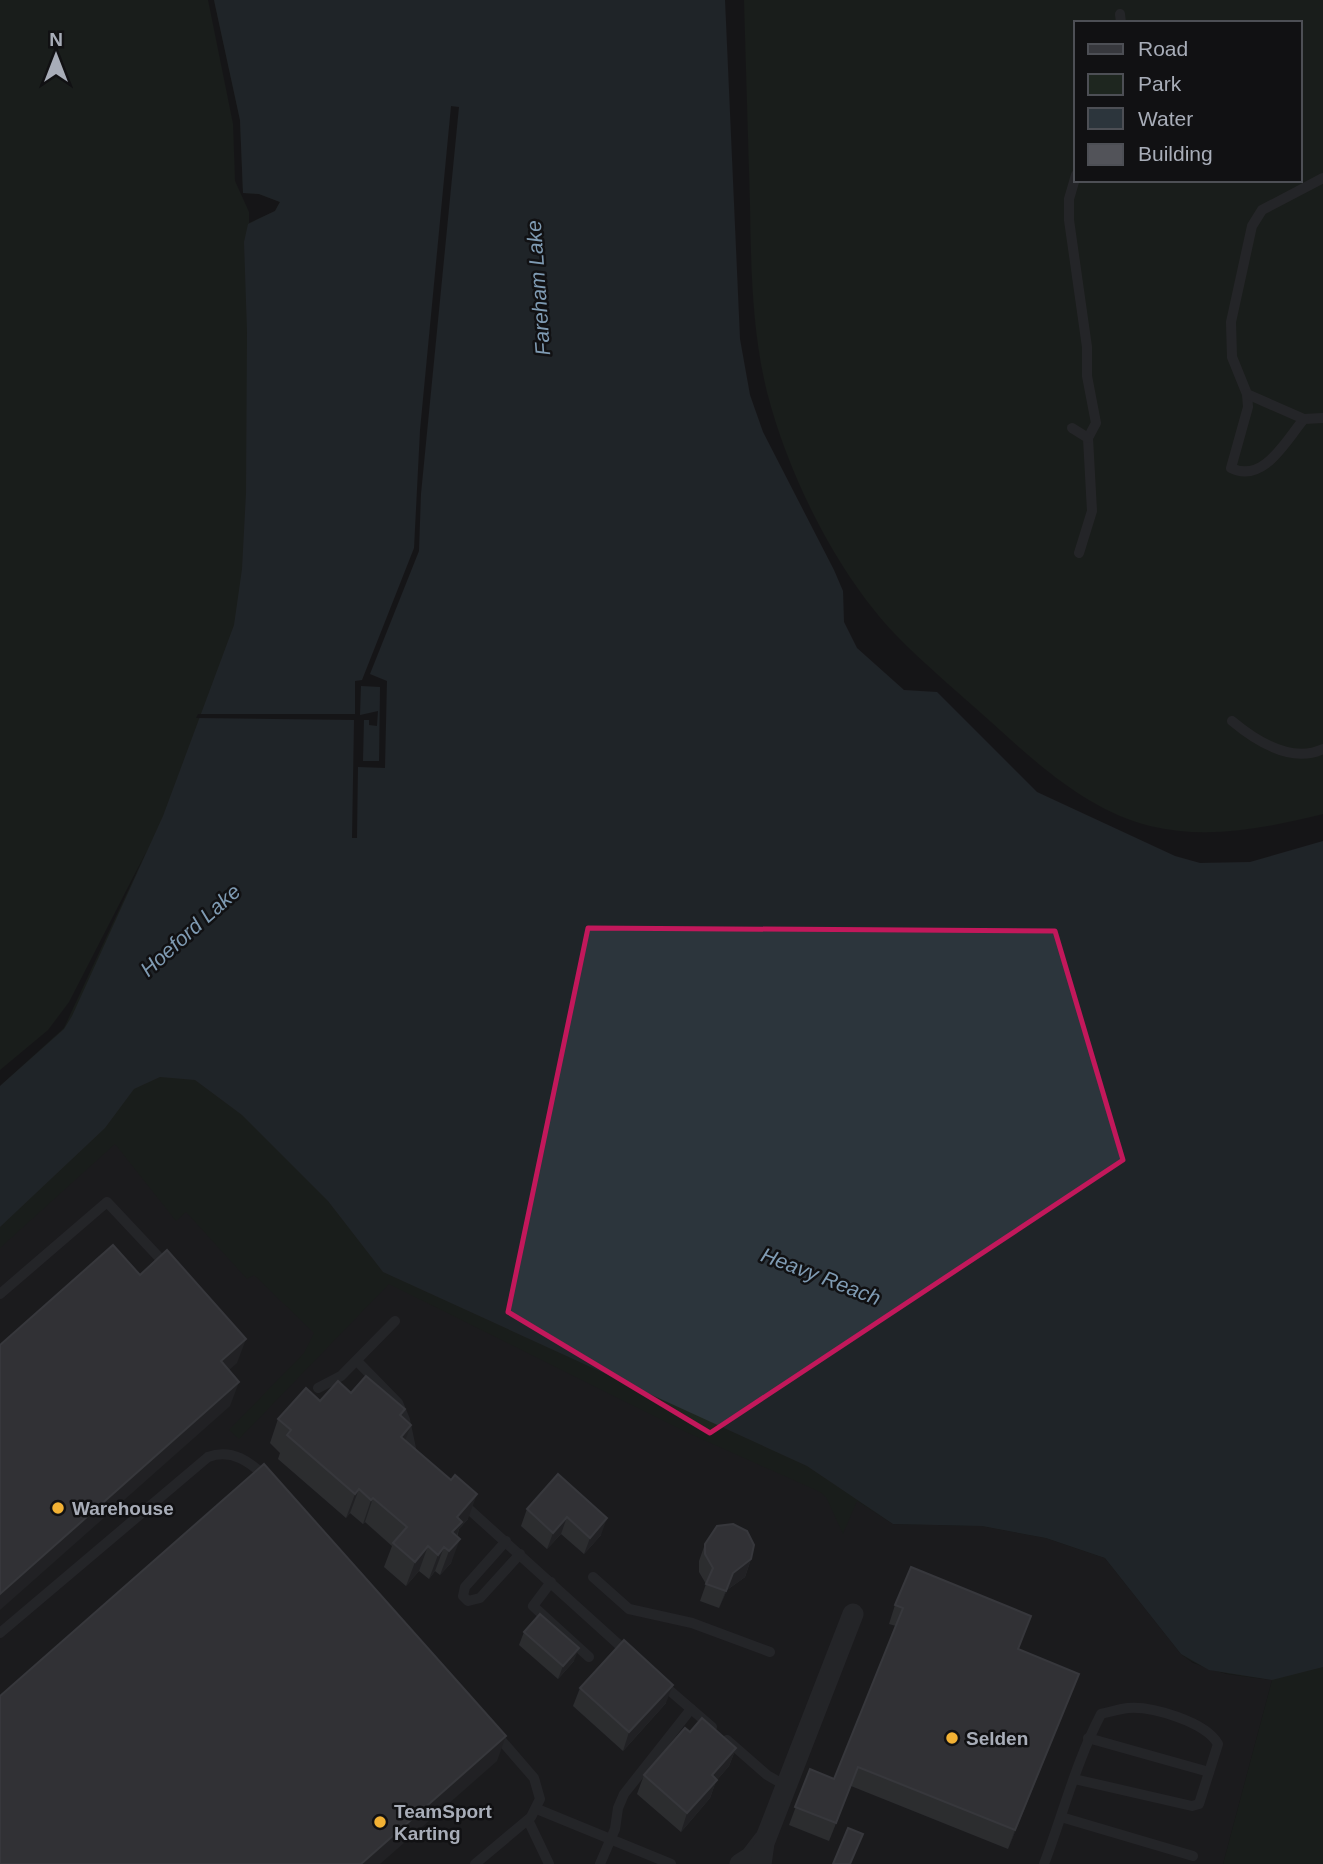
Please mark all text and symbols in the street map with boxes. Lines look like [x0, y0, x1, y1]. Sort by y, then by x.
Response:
north arrow [21, 21, 91, 91]
legend [1074, 21, 1302, 182]
text: N [49, 29, 63, 50]
text: Road [1138, 37, 1188, 60]
text: Park [1138, 72, 1182, 95]
text: Water [1138, 107, 1193, 130]
text: Building [1138, 142, 1213, 165]
water label: Fareham Lake [522, 220, 554, 356]
water label: Hoeford Lake [135, 879, 245, 981]
water label: Heavy Reach [758, 1243, 884, 1309]
place label: Warehouse [72, 1498, 174, 1519]
marker: Warehouse [50, 1500, 66, 1516]
place label: Selden [966, 1728, 1028, 1749]
marker: Selden [944, 1730, 960, 1746]
place label: TeamSport Karting [394, 1801, 493, 1844]
marker: TeamSport Karting [372, 1814, 388, 1830]

